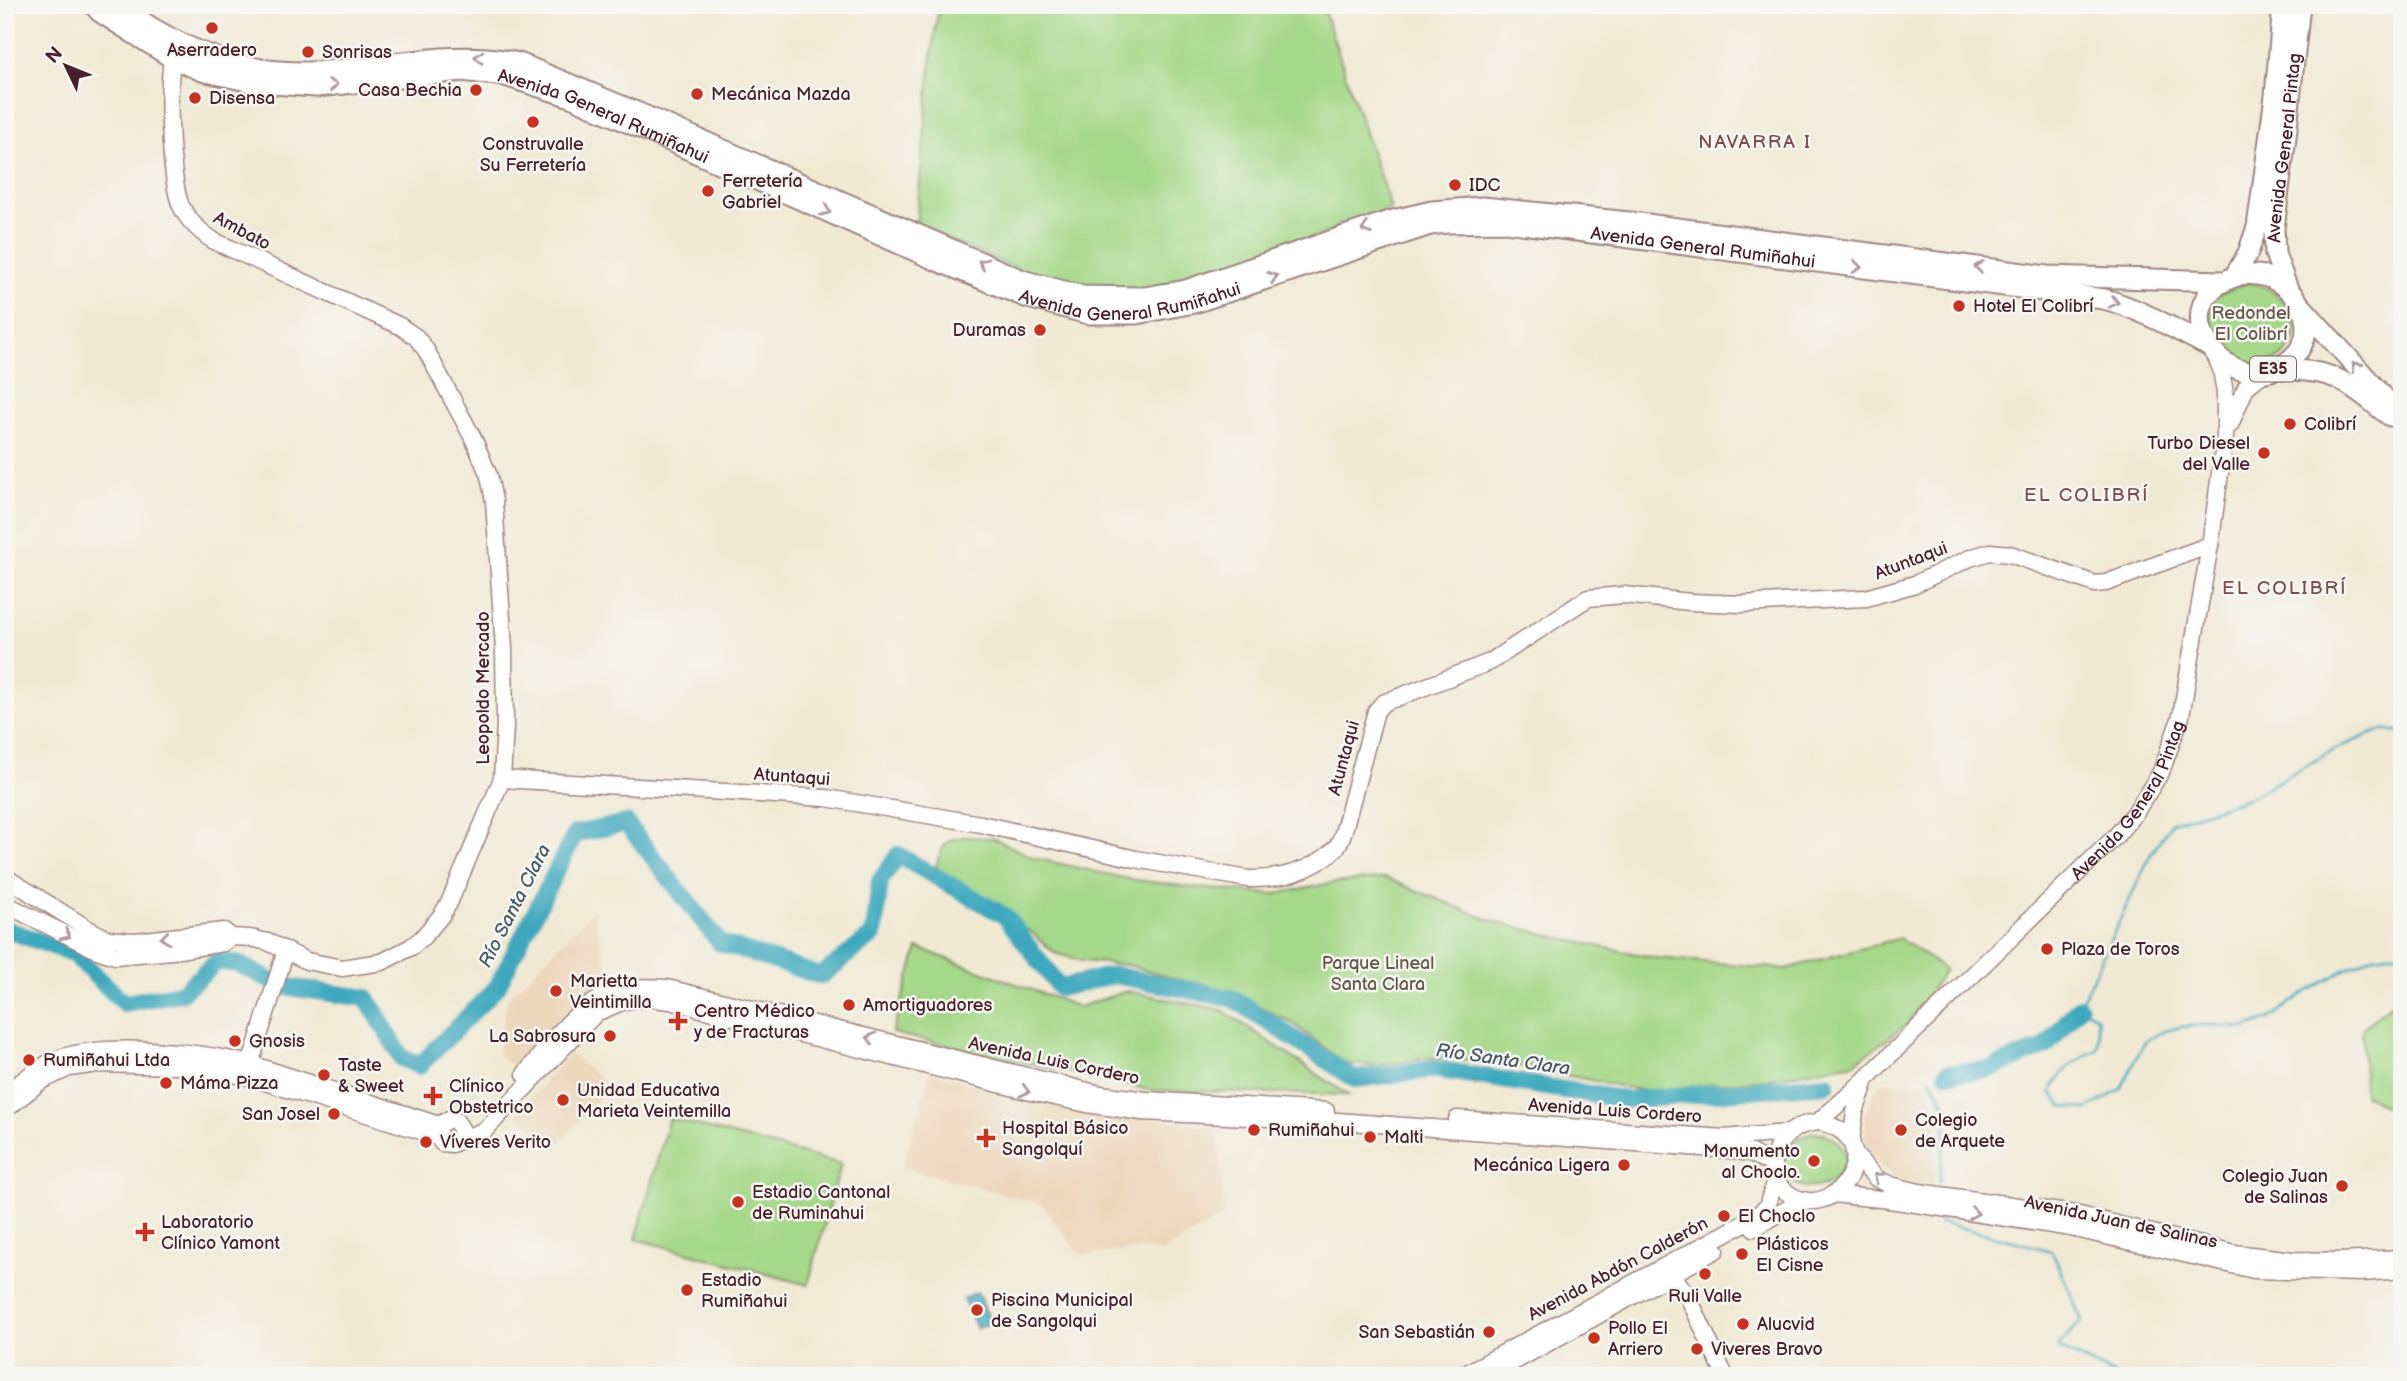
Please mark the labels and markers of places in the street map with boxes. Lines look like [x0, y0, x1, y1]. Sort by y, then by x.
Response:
marker: Aserradero [204, 20, 220, 36]
place label: Aserradero [167, 40, 257, 61]
place label: Sonrisas [322, 42, 392, 63]
marker: Sonrisas [300, 44, 316, 60]
place label: Casa Bechia [358, 80, 462, 101]
marker: Casa Bechia [468, 82, 484, 98]
place label: Mecánica Mazda [711, 84, 851, 105]
marker: Mecánica Mazda [689, 86, 705, 102]
place label: Disensa [209, 88, 275, 109]
marker: Disensa [187, 90, 203, 106]
marker: Construvalle Su Ferretería [525, 114, 541, 130]
place label: Construvalle Su Ferretería [480, 134, 586, 176]
place label: Ferretería Gabriel [722, 171, 803, 213]
place label: IDC [1469, 175, 1501, 196]
marker: IDC [1447, 177, 1463, 193]
marker: Ferretería Gabriel [700, 183, 716, 199]
place label: Hotel El Colibrí [1973, 296, 2094, 317]
marker: Hotel El Colibrí [1951, 298, 1967, 314]
place label: Duramas [953, 320, 1026, 341]
marker: Duramas [1032, 322, 1048, 338]
place label: Colibrí [2304, 414, 2357, 435]
marker: Colibrí [2282, 416, 2298, 432]
place label: Turbo Diesel del Valle [2147, 433, 2250, 475]
marker: Turbo Diesel del Valle [2256, 445, 2272, 461]
place label: Plaza de Toros [2061, 939, 2180, 960]
marker: Plaza de Toros [2039, 941, 2055, 957]
place label: Marietta Veintimilla [570, 971, 652, 1013]
marker: Marietta Veintimilla [548, 983, 564, 999]
place label: Amortiguadores [863, 995, 992, 1016]
marker: Amortiguadores [841, 997, 857, 1013]
place label: Centro Médico y de Fracturas [693, 1001, 815, 1043]
marker: Centro Médico y de Fracturas [668, 1011, 688, 1031]
place label: La Sabrosura [489, 1026, 596, 1047]
marker: La Sabrosura [602, 1028, 618, 1044]
place label: Gnosis [249, 1031, 305, 1052]
marker: Gnosis [227, 1033, 243, 1049]
place label: Rumiñahui Ltda [43, 1050, 170, 1071]
marker: Rumiñahui Ltda [21, 1052, 37, 1068]
place label: Taste & Sweet [338, 1055, 405, 1097]
marker: Taste & Sweet [316, 1067, 332, 1083]
place label: Máma Pizza [180, 1073, 278, 1094]
marker: Máma Pizza [158, 1075, 174, 1091]
place label: Clínico Obstetrico [449, 1076, 533, 1118]
place label: Unidad Educativa Marieta Veintemilla [577, 1080, 731, 1122]
marker: Clínico Obstetrico [423, 1086, 443, 1106]
marker: Unidad Educativa Marieta Veintemilla [555, 1092, 571, 1108]
place label: San Josel [242, 1104, 320, 1125]
marker: San Josel [326, 1106, 342, 1122]
place label: Colegio de Arquete [1915, 1110, 2005, 1152]
place label: Hospital Básico Sangolquí [1002, 1118, 1128, 1160]
place label: Rumiñahui [1268, 1120, 1354, 1141]
marker: Rumiñahui [1246, 1122, 1262, 1138]
marker: Colegio de Arquete [1893, 1122, 1909, 1138]
place label: Malti [1384, 1127, 1423, 1148]
marker: Hospital Básico Sangolquí [976, 1128, 996, 1148]
marker: Malti [1362, 1129, 1378, 1145]
place label: Víveres Verito [440, 1132, 551, 1153]
marker: Víveres Verito [418, 1134, 434, 1150]
place label: Monumento al Choclo. [1703, 1141, 1800, 1183]
marker: Monumento al Choclo. [1806, 1153, 1822, 1169]
place label: Mecánica Ligera [1473, 1155, 1610, 1176]
marker: Mecánica Ligera [1616, 1157, 1632, 1173]
place label: Colegio Juan de Salinas [2222, 1166, 2328, 1208]
marker: Colegio Juan de Salinas [2334, 1178, 2350, 1194]
place label: Estadio Cantonal de Ruminahui [752, 1182, 890, 1224]
marker: Estadio Cantonal de Ruminahui [730, 1194, 746, 1210]
place label: El Choclo [1738, 1206, 1815, 1227]
marker: El Choclo [1716, 1208, 1732, 1224]
place label: Laboratorio Clínico Yamont [161, 1212, 280, 1254]
marker: Laboratorio Clínico Yamont [135, 1222, 155, 1242]
place label: Plásticos El Cisne [1756, 1234, 1829, 1276]
marker: Plásticos El Cisne [1734, 1246, 1750, 1262]
marker: Ruli Valle [1697, 1266, 1713, 1282]
place label: Estadio Rumiñahui [701, 1270, 787, 1312]
marker: Estadio Rumiñahui [679, 1282, 695, 1298]
place label: Ruli Valle [1668, 1286, 1742, 1307]
place label: Piscina Municipal de Sangolqui [991, 1290, 1133, 1332]
marker: Piscina Municipal de Sangolqui [969, 1302, 985, 1318]
place label: Alucvid [1757, 1314, 1815, 1335]
marker: Alucvid [1735, 1316, 1751, 1332]
place label: Pollo El Arriero [1608, 1318, 1668, 1360]
place label: San Sebastián [1358, 1322, 1475, 1343]
marker: San Sebastián [1481, 1324, 1497, 1340]
marker: Pollo El Arriero [1586, 1330, 1602, 1346]
place label: Viveres Bravo [1711, 1339, 1823, 1360]
marker: Viveres Bravo [1689, 1341, 1705, 1357]

